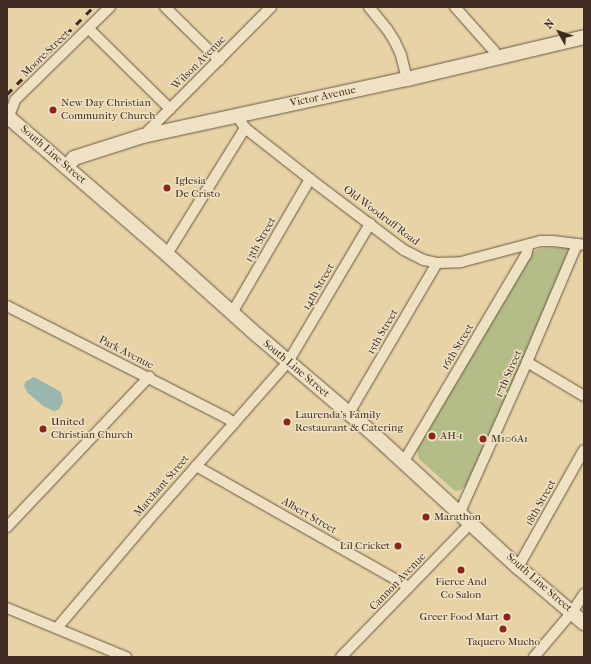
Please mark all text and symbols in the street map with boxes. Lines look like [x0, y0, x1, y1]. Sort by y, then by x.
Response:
north arrow [539, 12, 579, 52]
text: N [542, 17, 557, 31]
street label: Moore Street [19, 28, 73, 80]
street label: Wilson Avenue [169, 33, 229, 93]
street label: Victor Avenue [289, 84, 357, 110]
place label: New Day Christian Community Church [61, 97, 155, 123]
marker: New Day Christian Community Church [48, 105, 58, 115]
street label: South Line Street [17, 123, 89, 187]
place label: Iglesia De Cristo [175, 175, 220, 201]
marker: Iglesia De Cristo [162, 183, 172, 193]
street label: Old Woodruff Road [340, 183, 422, 249]
street label: 13th Street [243, 215, 279, 265]
street label: 14th Street [300, 261, 338, 313]
street label: 15th Street [365, 307, 401, 357]
street label: 16th Street [439, 322, 477, 372]
street label: Park Avenue [96, 334, 156, 372]
street label: South Line Street [260, 337, 332, 401]
street label: 17th Street [493, 348, 525, 400]
place label: Laurenda's Family Restaurant & Catering [295, 409, 403, 435]
place label: United Christian Church [51, 416, 133, 442]
marker: Laurenda's Family Restaurant & Catering [282, 417, 292, 427]
marker: United Christian Church [38, 424, 48, 434]
place label: AH-1 [440, 429, 463, 443]
marker: AH-1 [427, 431, 437, 441]
place label: M106A1 [491, 432, 528, 446]
marker: M106A1 [478, 434, 488, 444]
street label: Marchant Street [132, 452, 192, 520]
street label: 18th Street [523, 478, 559, 528]
street label: Albert Street [279, 495, 339, 537]
place label: Marathon [434, 510, 481, 524]
marker: Marathon [421, 512, 431, 522]
place label: Lil Cricket [340, 539, 390, 553]
marker: Lil Cricket [393, 541, 403, 551]
street label: Cannon Avenue [367, 550, 429, 614]
street label: South Line Street [503, 551, 575, 615]
marker: Fierce And Co Salon [456, 565, 466, 575]
place label: Fierce And Co Salon [435, 576, 487, 602]
place label: Greer Food Mart [420, 610, 499, 624]
marker: Greer Food Mart [502, 612, 512, 622]
marker: Taquero Mucho [498, 624, 508, 634]
place label: Taquero Mucho [466, 635, 540, 649]

